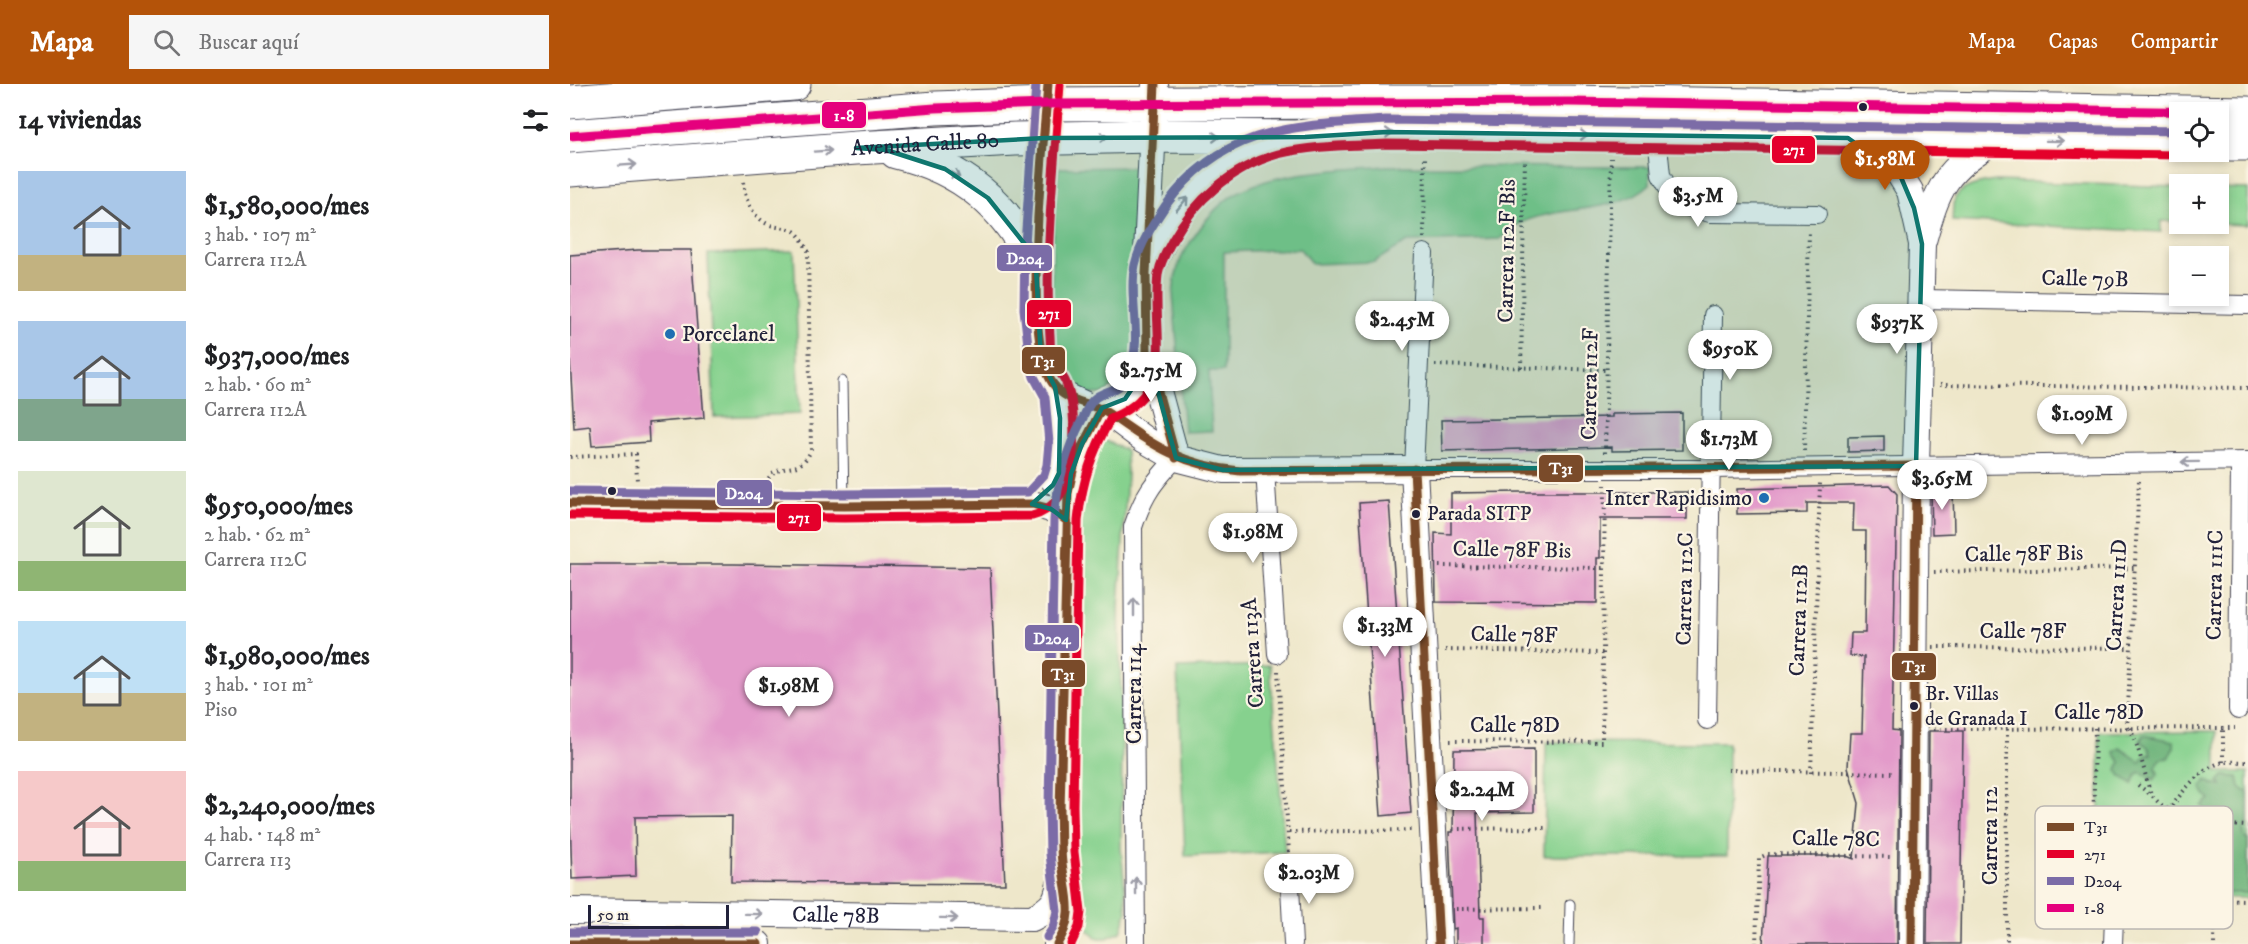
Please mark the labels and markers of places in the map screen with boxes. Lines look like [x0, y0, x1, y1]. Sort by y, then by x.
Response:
unlabelled marker [1857, 101, 1869, 113]
pin: $1.58M [1836, 140, 1934, 191]
pin: $3.5M [1656, 177, 1740, 228]
pin: $2.45M [1353, 301, 1451, 352]
pin: $937K [1855, 304, 1939, 355]
place label: Porcelanel [682, 321, 775, 348]
marker: Porcelanel [663, 327, 677, 341]
pin: $950K [1688, 330, 1772, 381]
pin: $2.75M [1102, 352, 1200, 403]
pin: $1.09M [2033, 395, 2131, 446]
pin: $1.73M [1680, 420, 1778, 471]
pin: $3.65M [1893, 460, 1991, 511]
unlabelled marker [606, 485, 618, 497]
place label: Inter Rapidisimo [1605, 485, 1752, 512]
marker: Inter Rapidisimo [1757, 491, 1771, 505]
place label: Parada SITP [1427, 502, 1532, 527]
marker: Parada SITP [1410, 508, 1422, 520]
pin: $1.98M [1204, 513, 1302, 564]
pin: $1.33M [1336, 607, 1434, 658]
pin: $1.98M [740, 667, 838, 718]
place label: Br. Villas de Granada I [1925, 682, 2027, 732]
marker: Br. Villas de Granada I [1908, 700, 1920, 712]
pin: $2.24M [1433, 771, 1531, 822]
pin: $2.03M [1260, 854, 1358, 905]

